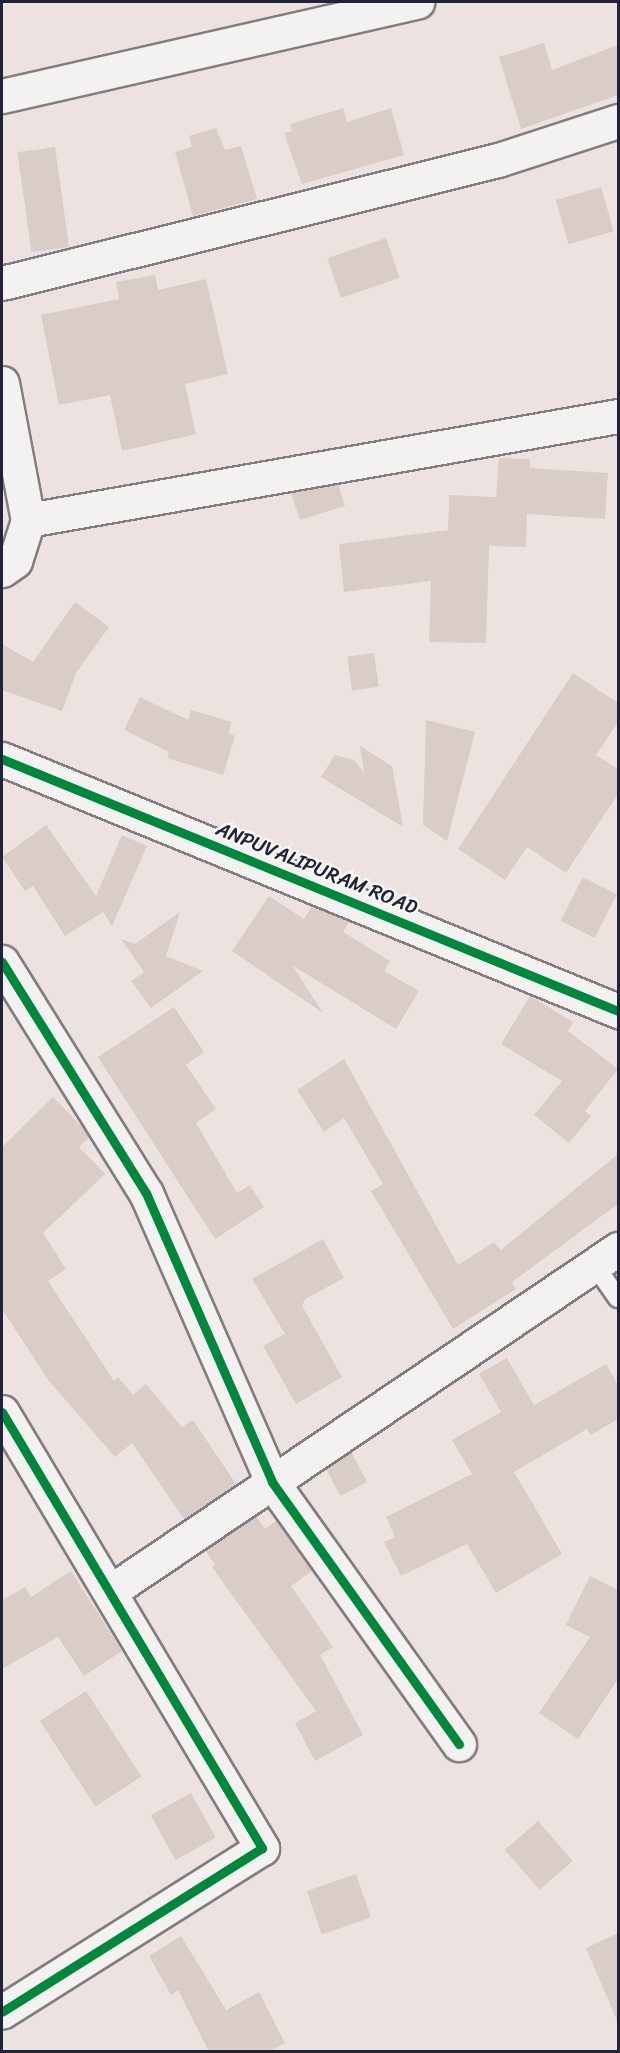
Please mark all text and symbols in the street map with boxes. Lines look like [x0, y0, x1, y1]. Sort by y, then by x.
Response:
street label: ANPUVALIPURAM ROAD [213, 817, 421, 919]

